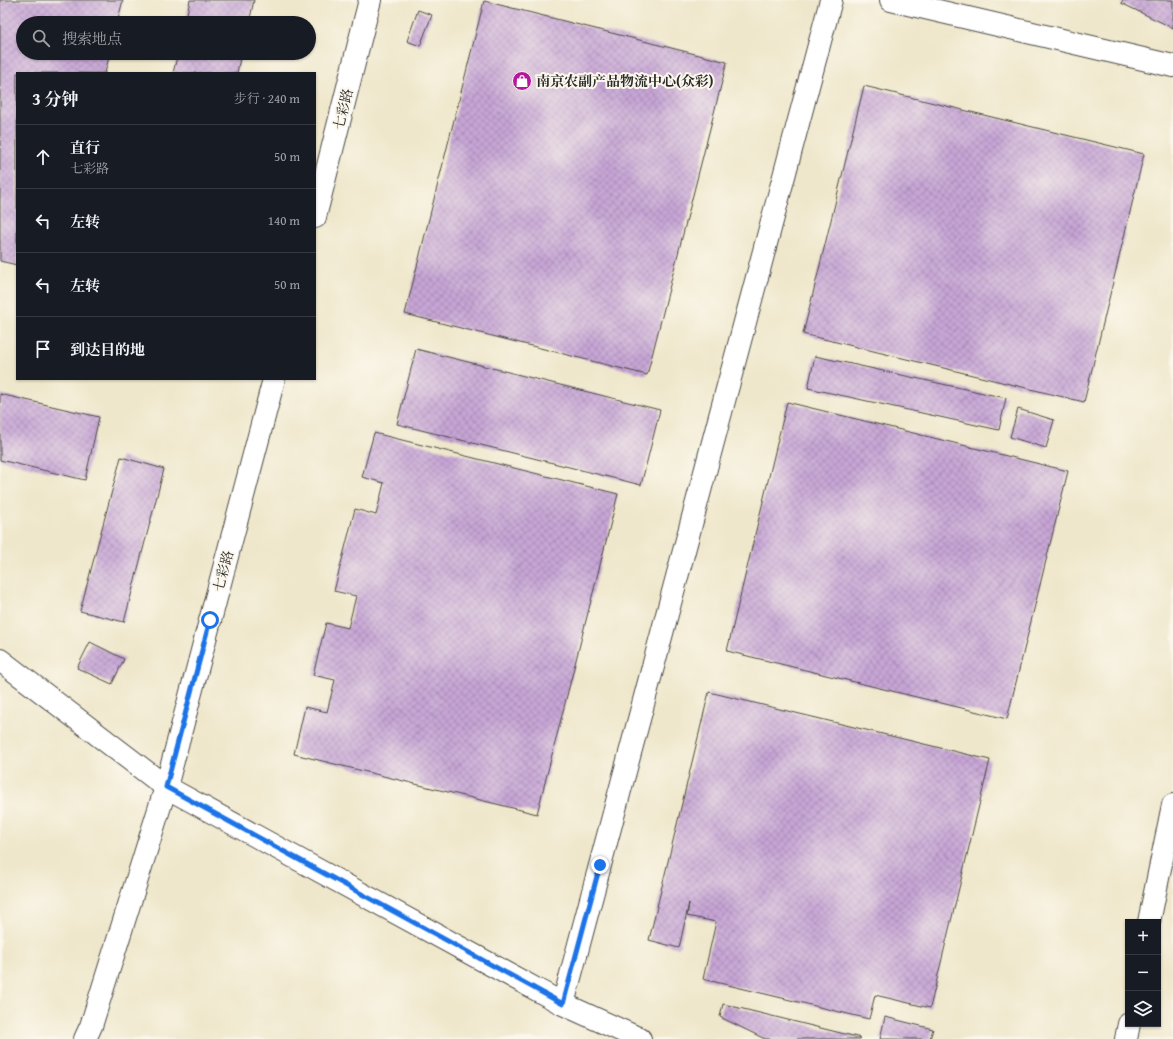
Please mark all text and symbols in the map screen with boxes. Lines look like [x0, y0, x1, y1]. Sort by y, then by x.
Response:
search box [16, 16, 316, 60]
icon: search [30, 27, 52, 49]
text: 搜索地点 [62, 28, 122, 49]
shop icon: 南京农副产品物流中心(众彩) [511, 70, 533, 92]
place label: 南京农副产品物流中心(众彩) [536, 71, 714, 91]
text: 3 分钟 [32, 86, 79, 111]
street label: 七彩路 [328, 86, 358, 132]
text: 步行 · 240 m [234, 89, 300, 108]
text: 直行 [70, 137, 100, 158]
icon: ahead [32, 146, 54, 168]
text: 50 m [274, 147, 300, 166]
text: 七彩路 [70, 159, 109, 178]
icon: left [32, 210, 54, 232]
text: 左转 [70, 211, 100, 232]
text: 140 m [268, 211, 300, 230]
icon: left [32, 274, 54, 296]
text: 左转 [70, 275, 100, 296]
text: 50 m [274, 275, 300, 294]
icon: arrive [32, 338, 54, 360]
text: 到达目的地 [70, 339, 145, 360]
street label: 七彩路 [208, 548, 238, 594]
route start [201, 611, 219, 629]
route end [591, 856, 609, 874]
map controls [1125, 919, 1161, 1027]
button: + [1125, 919, 1161, 955]
button: − [1125, 955, 1161, 991]
button: layers [1125, 991, 1161, 1027]

